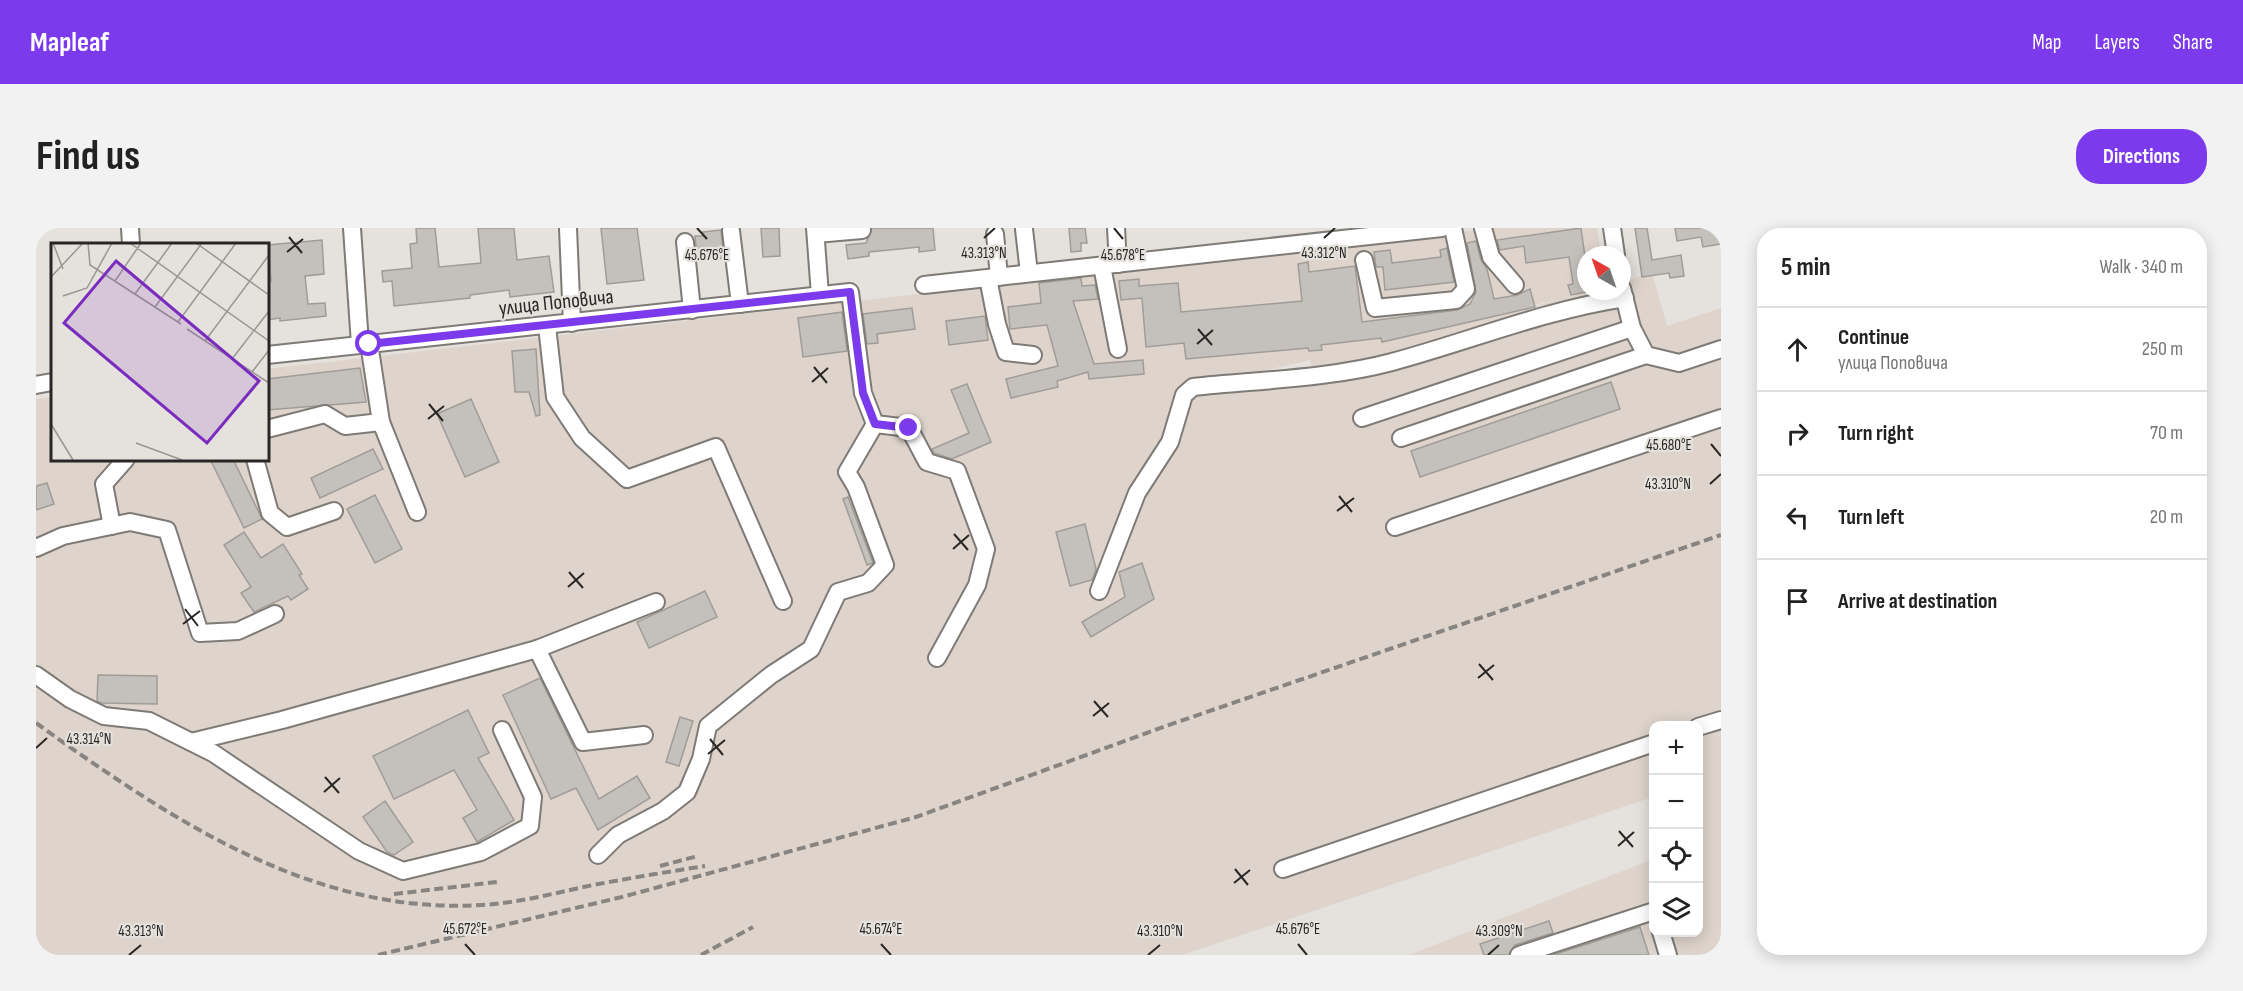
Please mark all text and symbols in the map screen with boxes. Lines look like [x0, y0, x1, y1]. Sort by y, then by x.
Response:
text: Mapleaf [30, 26, 109, 59]
text: Map [2032, 30, 2061, 55]
text: Layers [2094, 30, 2140, 55]
text: Share [2173, 30, 2213, 55]
button: Directions [2076, 129, 2207, 184]
text: Find us [36, 131, 140, 182]
inset map [51, 243, 268, 460]
text: 43.313°N [961, 244, 1007, 263]
text: 43.312°N [1301, 244, 1347, 263]
text: 45.676°E [685, 246, 729, 265]
text: 45.678°E [1101, 246, 1145, 265]
north arrow [1577, 246, 1631, 300]
text: 5 min [1781, 252, 1831, 283]
text: Walk · 340 m [2099, 255, 2183, 279]
street label: улица Поповича [497, 284, 615, 321]
text: Continue [1838, 324, 1909, 351]
route start [355, 330, 381, 356]
icon: ahead [1781, 333, 1814, 366]
text: 250 m [2142, 337, 2183, 361]
text: улица Поповича [1838, 351, 1948, 375]
route end [895, 414, 921, 440]
icon: right [1781, 417, 1814, 450]
text: Turn right [1838, 420, 1914, 447]
text: 70 m [2150, 421, 2183, 445]
text: 45.680°E [1646, 436, 1692, 455]
text: 43.310°N [1645, 475, 1691, 494]
icon: left [1781, 501, 1814, 534]
text: Turn left [1838, 504, 1904, 531]
text: 20 m [2150, 505, 2183, 529]
icon: arrive [1781, 585, 1814, 618]
text: Arrive at destination [1838, 588, 1997, 615]
map controls [1649, 721, 1703, 937]
button: + [1649, 721, 1703, 775]
text: 43.314°N [67, 730, 111, 749]
button: − [1649, 775, 1703, 829]
button: locate [1649, 829, 1703, 883]
button: layers [1649, 883, 1703, 937]
text: 45.672°E [443, 920, 487, 939]
text: 45.674°E [860, 920, 902, 939]
text: 45.676°E [1276, 920, 1320, 939]
text: 43.313°N [118, 922, 164, 941]
text: 43.310°N [1137, 922, 1183, 941]
text: 43.309°N [1475, 922, 1523, 941]

